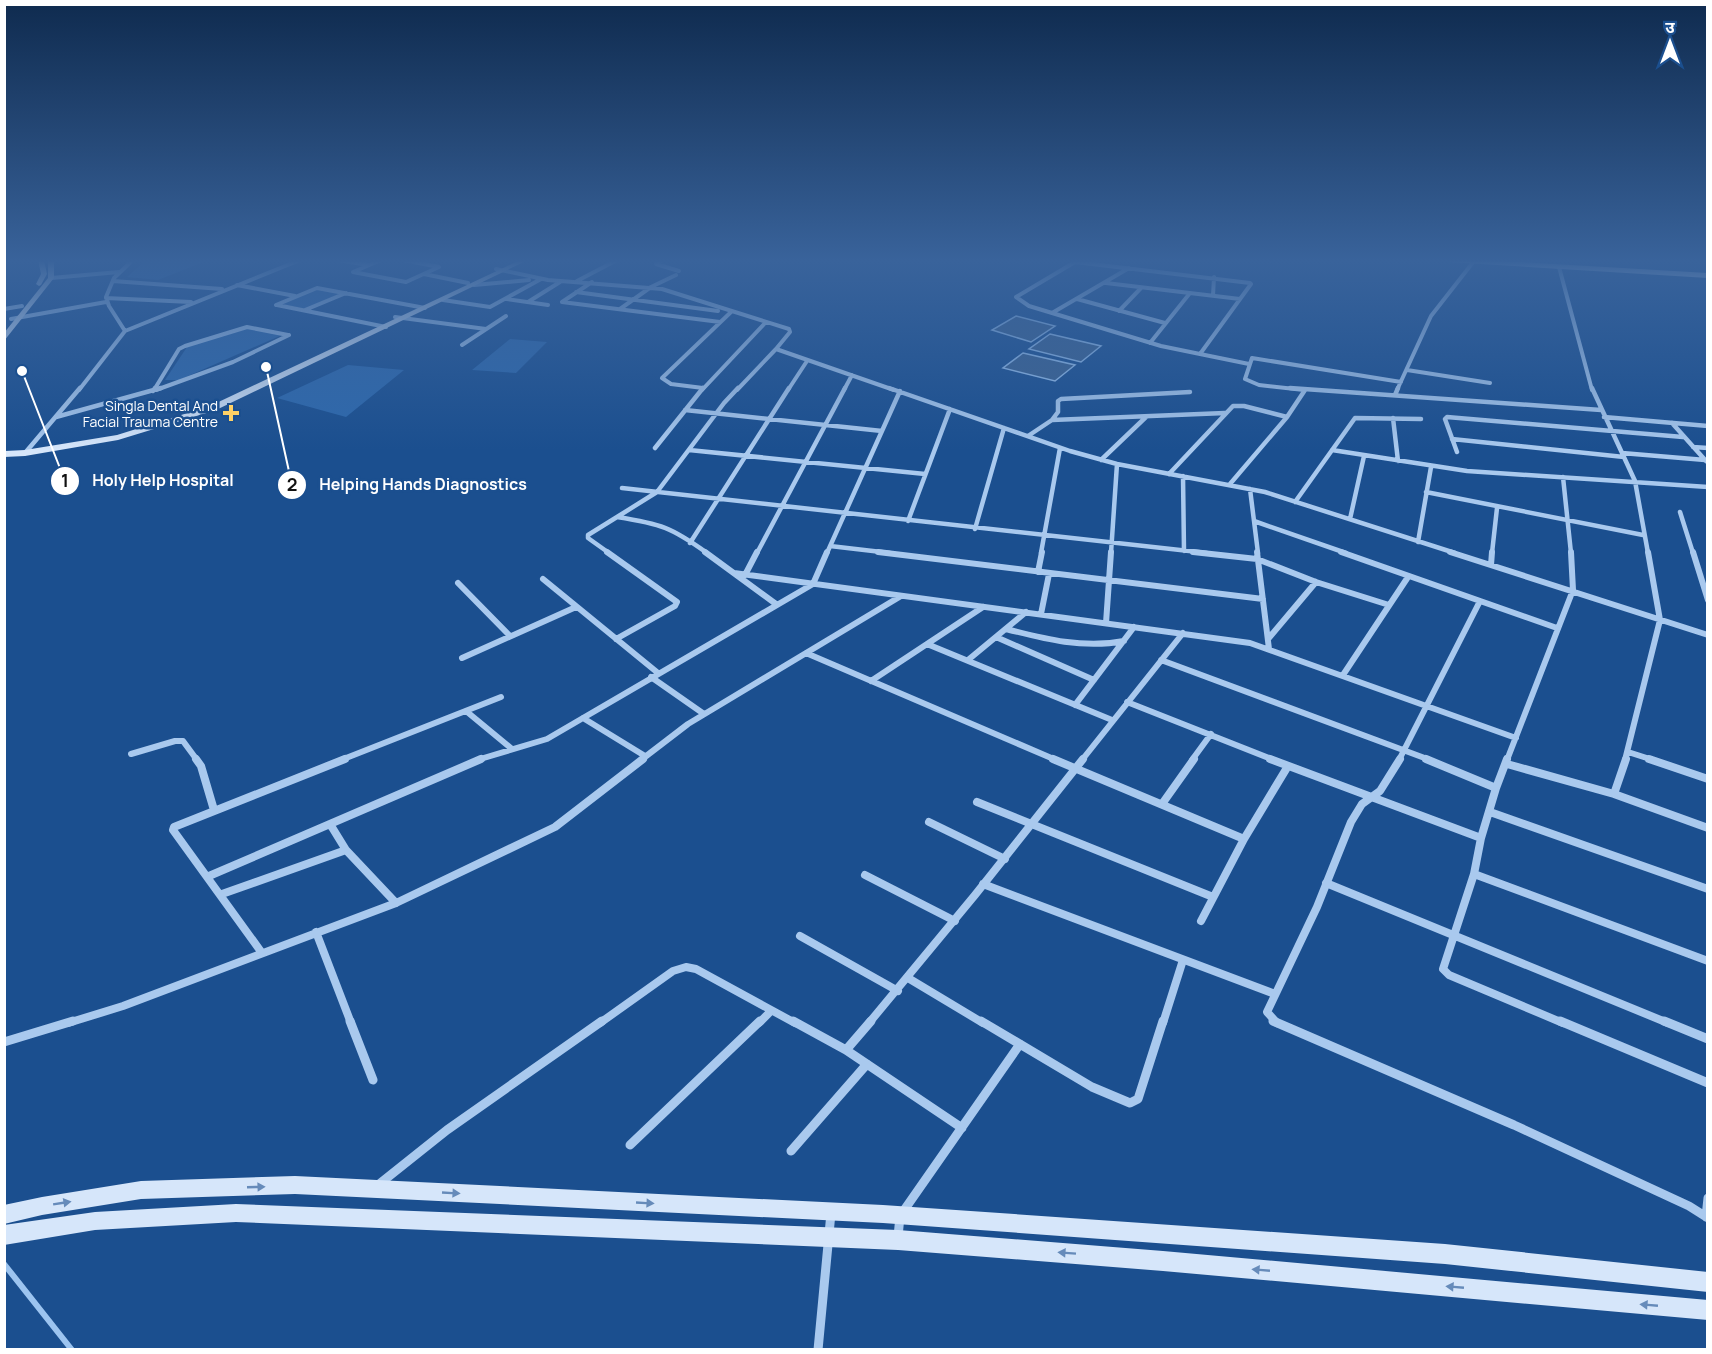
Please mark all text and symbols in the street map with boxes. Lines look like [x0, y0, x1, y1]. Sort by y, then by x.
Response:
north arrow [1640, 12, 1700, 72]
text: उ [1665, 16, 1675, 38]
place label: Singla Dental And Facial Trauma Centre [83, 396, 218, 431]
marker: Singla Dental And Facial Trauma Centre [222, 404, 240, 422]
callout: Holy Help Hospital [50, 464, 246, 498]
text: 1 [61, 468, 69, 492]
callout: Helping Hands Diagnostics [277, 468, 538, 502]
text: Holy Help Hospital [92, 469, 234, 491]
text: 2 [287, 472, 297, 496]
text: Helping Hands Diagnostics [319, 473, 527, 495]
one-way arrow [246, 1182, 265, 1191]
one-way arrow [441, 1188, 460, 1197]
one-way arrow [52, 1198, 71, 1207]
one-way arrow [636, 1198, 655, 1207]
one-way arrow [1057, 1249, 1076, 1258]
one-way arrow [1251, 1265, 1270, 1275]
one-way arrow [1445, 1282, 1464, 1292]
one-way arrow [1640, 1300, 1659, 1310]

